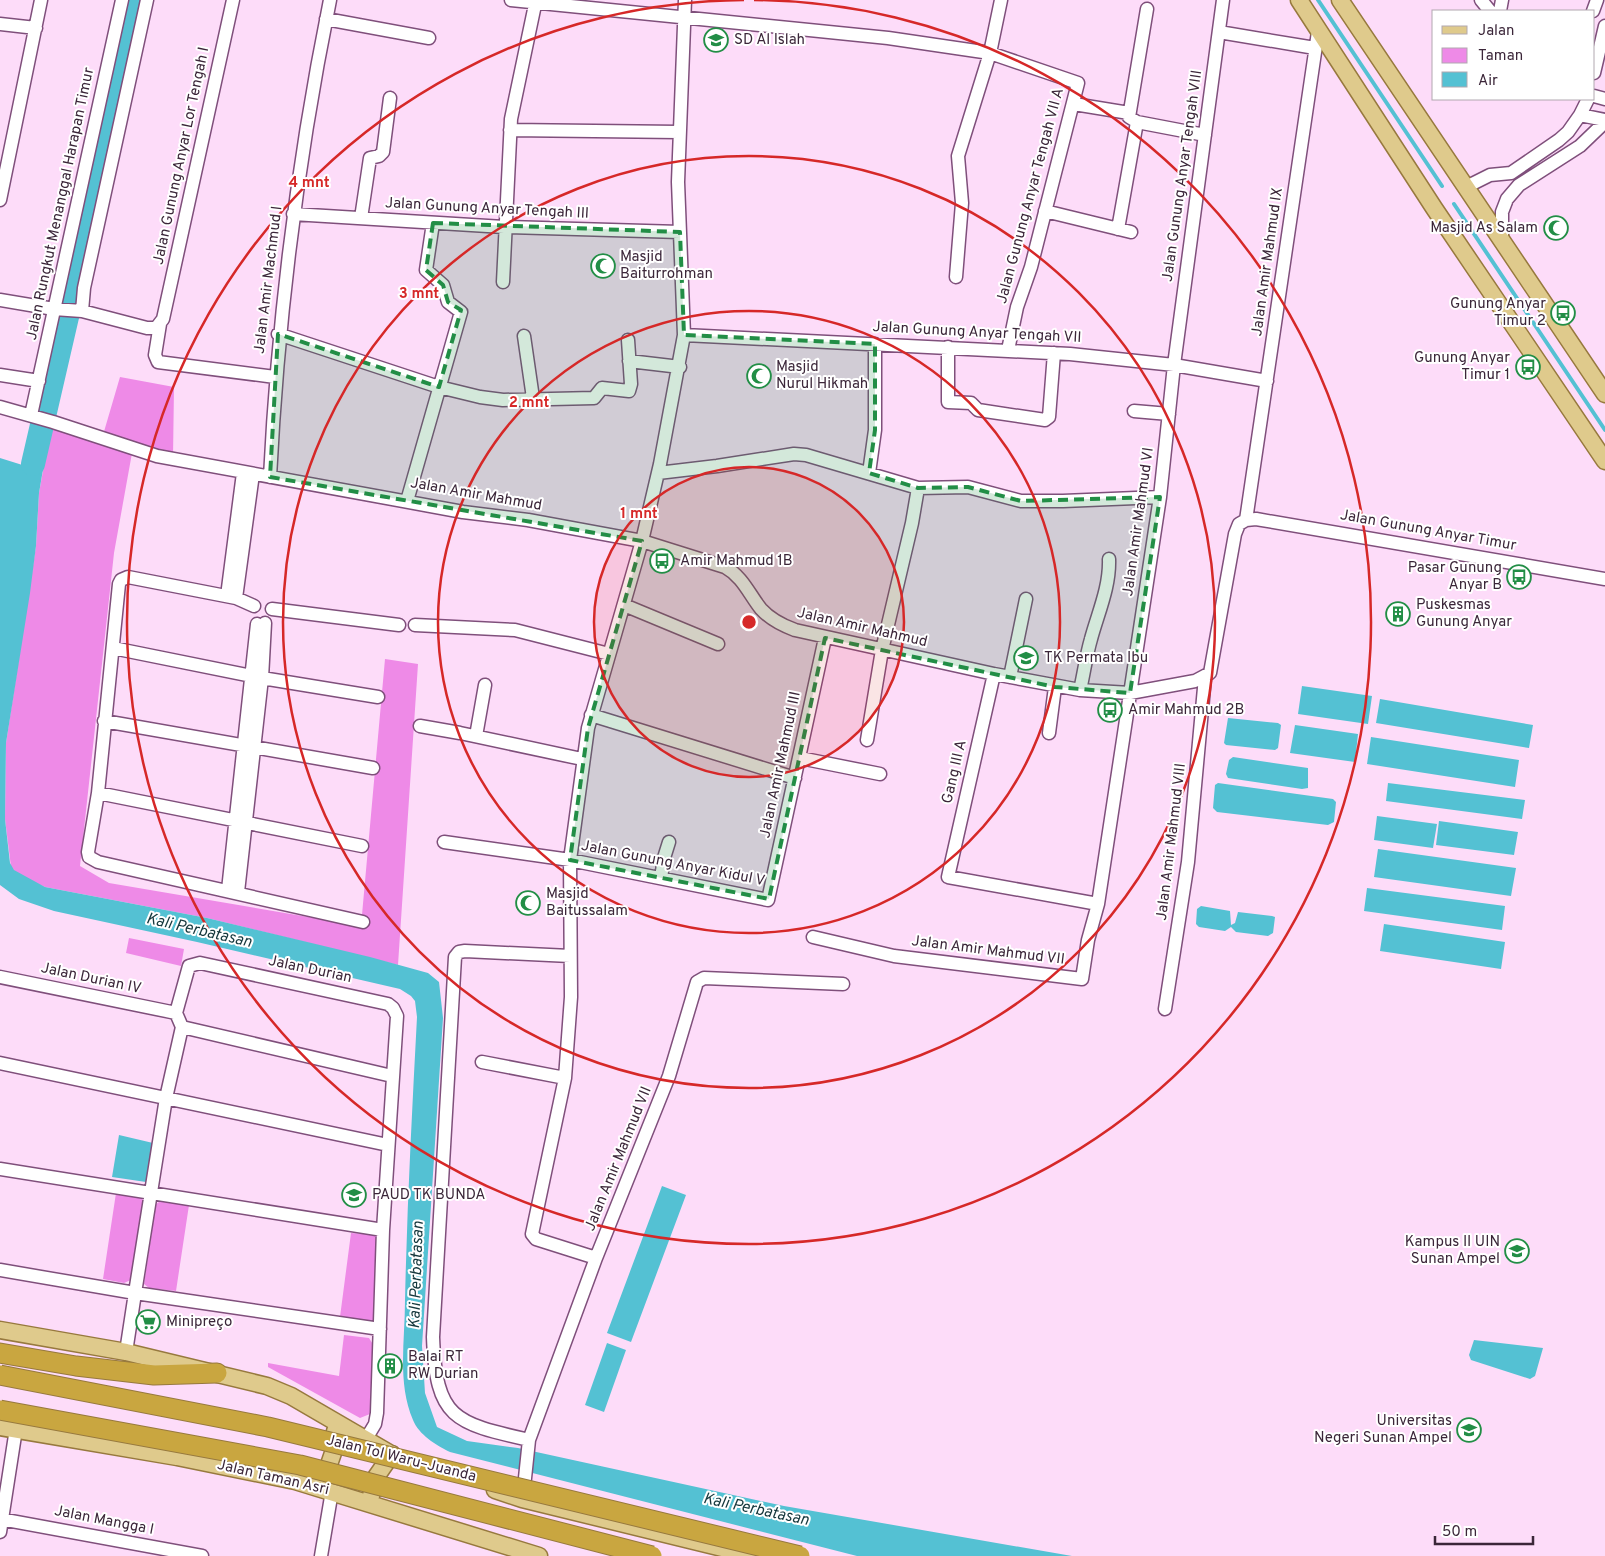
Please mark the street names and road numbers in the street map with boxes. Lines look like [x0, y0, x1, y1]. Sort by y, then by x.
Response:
street label: Jalan Gunung Anyar Lor Tengah I [150, 45, 214, 267]
street label: Jalan Rungkut Menanggal Harapan Timur [23, 66, 99, 342]
street label: Jalan Gunung Anyar Tengah VIII [1159, 69, 1207, 283]
street label: Jalan Gunung Anyar Tengah VII A [993, 86, 1069, 306]
street label: Jalan Amir Mahmud IX [1248, 186, 1288, 338]
street label: Jalan Gunung Anyar Tengah III [384, 194, 590, 224]
street label: Jalan Amir Machmud I [251, 205, 287, 355]
street label: Jalan Gunung Anyar Tengah VII [872, 318, 1082, 348]
street label: Jalan Amir Mahmud VI [1119, 446, 1159, 598]
street label: Jalan Amir Mahmud [409, 474, 543, 516]
street label: Jalan Gunung Anyar Timur [1338, 506, 1518, 556]
street label: Jalan Amir Mahmud [795, 604, 929, 652]
street label: Jalan Amir Mahmud III [756, 690, 806, 840]
street label: Gang III A [938, 738, 972, 806]
street label: Jalan Amir Mahmud VIII [1153, 762, 1191, 922]
street label: Jalan Gunung Anyar Kidul V [579, 837, 767, 891]
street label: Jalan Amir Mahmud VII [910, 932, 1066, 970]
street label: Jalan Durian [266, 952, 354, 988]
street label: Jalan Durian IV [39, 959, 143, 999]
street label: Jalan Amir Mahmud VII [581, 1084, 657, 1234]
street label: Jalan Tol Waru–Juanda [324, 1431, 478, 1487]
street label: Jalan Taman Asri [215, 1456, 331, 1500]
street label: Jalan Mangga I [53, 1502, 155, 1540]

